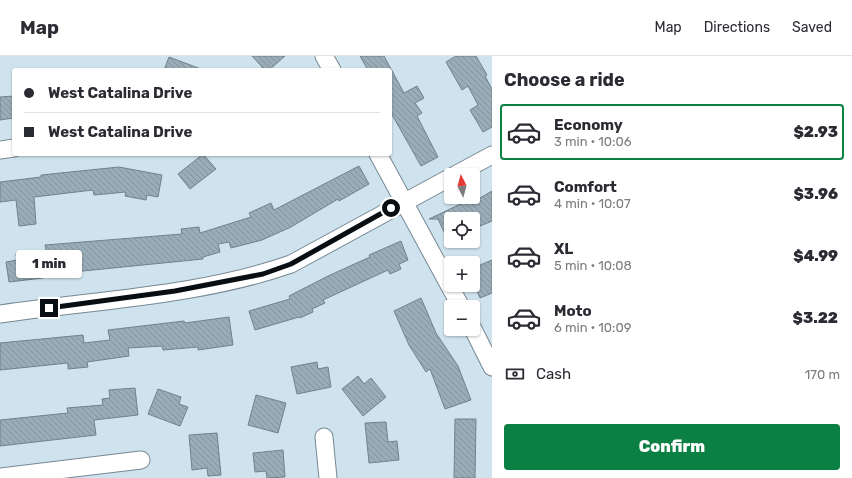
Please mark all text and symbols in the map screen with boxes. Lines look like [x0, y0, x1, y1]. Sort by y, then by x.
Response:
text: Map [20, 16, 59, 39]
text: Map [655, 19, 682, 36]
text: Directions [704, 19, 770, 36]
text: Saved [792, 19, 832, 36]
text: Choose a ride [504, 69, 625, 91]
text: West Catalina Drive [48, 84, 192, 102]
icon: car [506, 114, 542, 150]
text: Economy [554, 116, 623, 134]
text: West Catalina Drive [48, 123, 192, 141]
text: $2.93 [793, 123, 838, 141]
text: 3 min · 10:06 [554, 134, 631, 149]
north arrow [444, 168, 480, 204]
map controls [444, 168, 480, 336]
icon: car [506, 176, 542, 212]
text: Comfort [554, 178, 617, 196]
text: $3.96 [794, 185, 838, 203]
text: 4 min · 10:07 [554, 196, 631, 211]
route start [382, 199, 400, 217]
button: locate [444, 212, 480, 248]
icon: car [506, 238, 542, 274]
text: XL [554, 240, 573, 258]
text: $4.99 [793, 247, 838, 265]
callout: 1 min [16, 250, 82, 278]
text: 1 min [32, 256, 66, 271]
button: + [444, 256, 480, 292]
text: 5 min · 10:08 [554, 258, 632, 273]
route end [40, 299, 58, 317]
button: − [444, 300, 480, 336]
icon: car [506, 300, 542, 336]
text: Moto [554, 302, 592, 320]
text: $3.22 [793, 309, 838, 327]
text: 6 min · 10:09 [554, 320, 631, 335]
icon: cash [504, 363, 526, 385]
text: Cash [536, 365, 571, 383]
text: 170 m [805, 367, 840, 382]
button: Confirm [504, 424, 840, 470]

